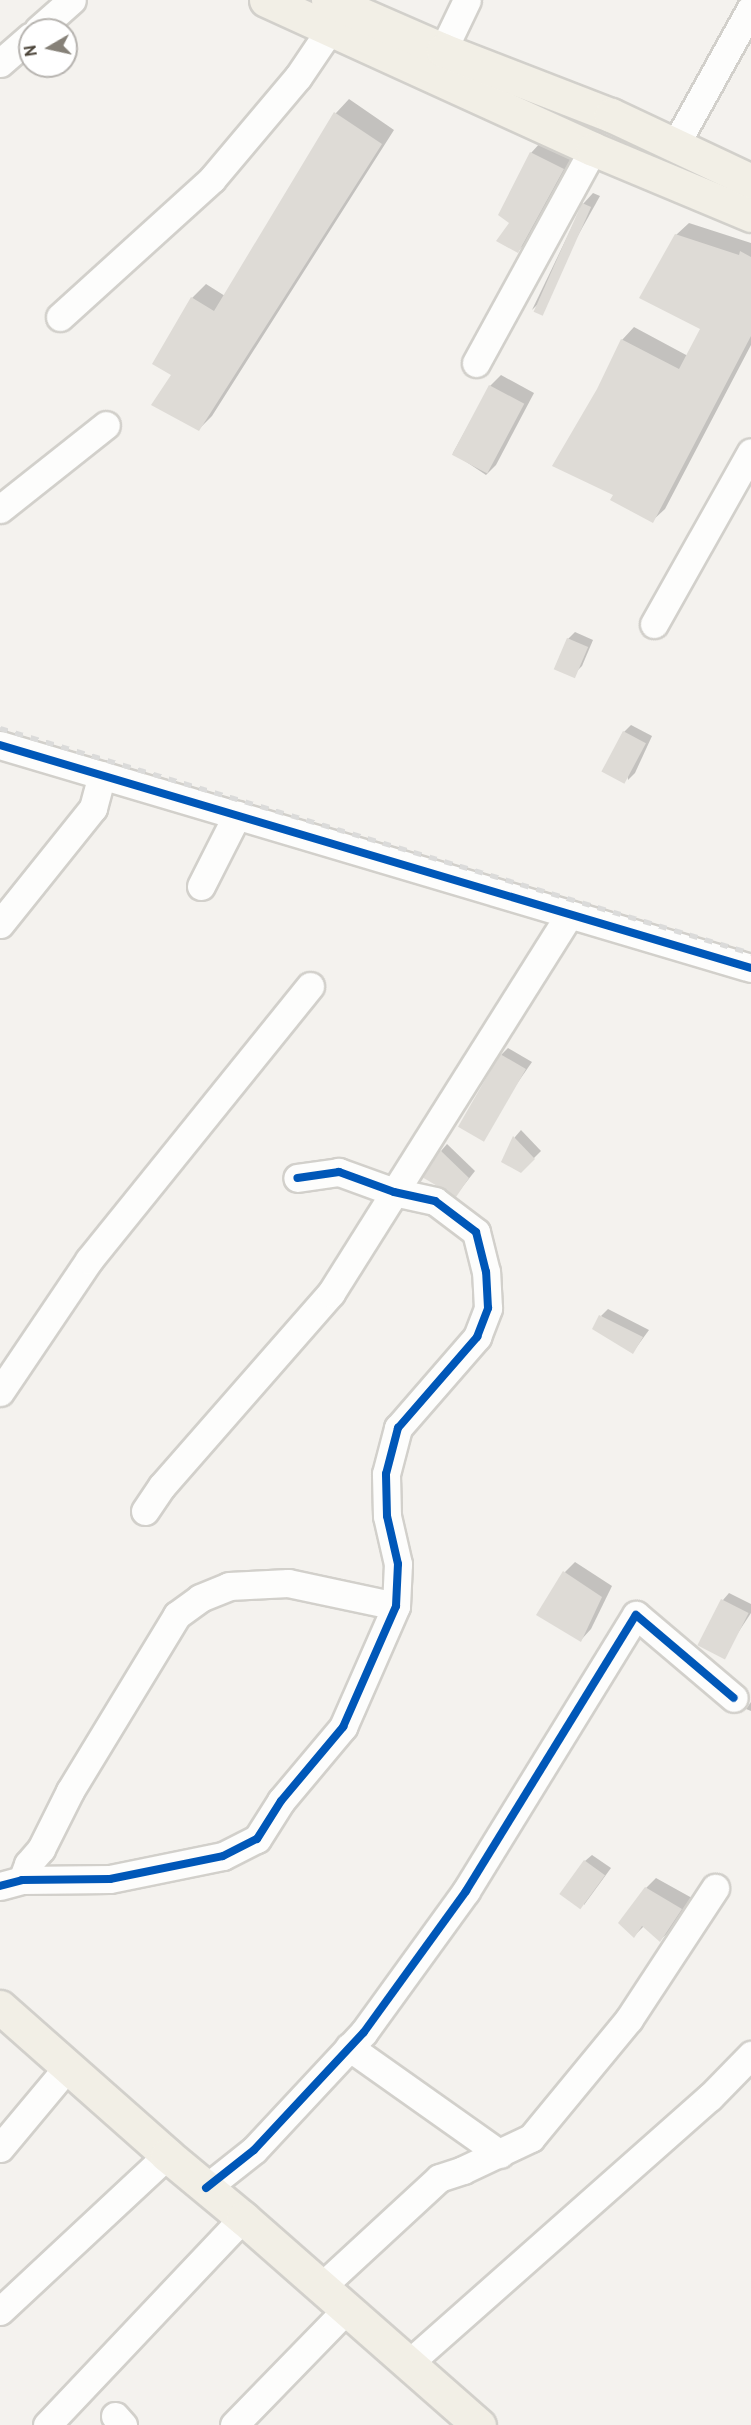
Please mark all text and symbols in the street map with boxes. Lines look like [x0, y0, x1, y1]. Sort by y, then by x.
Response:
north arrow [18, 18, 78, 78]
text: N [21, 43, 43, 58]

